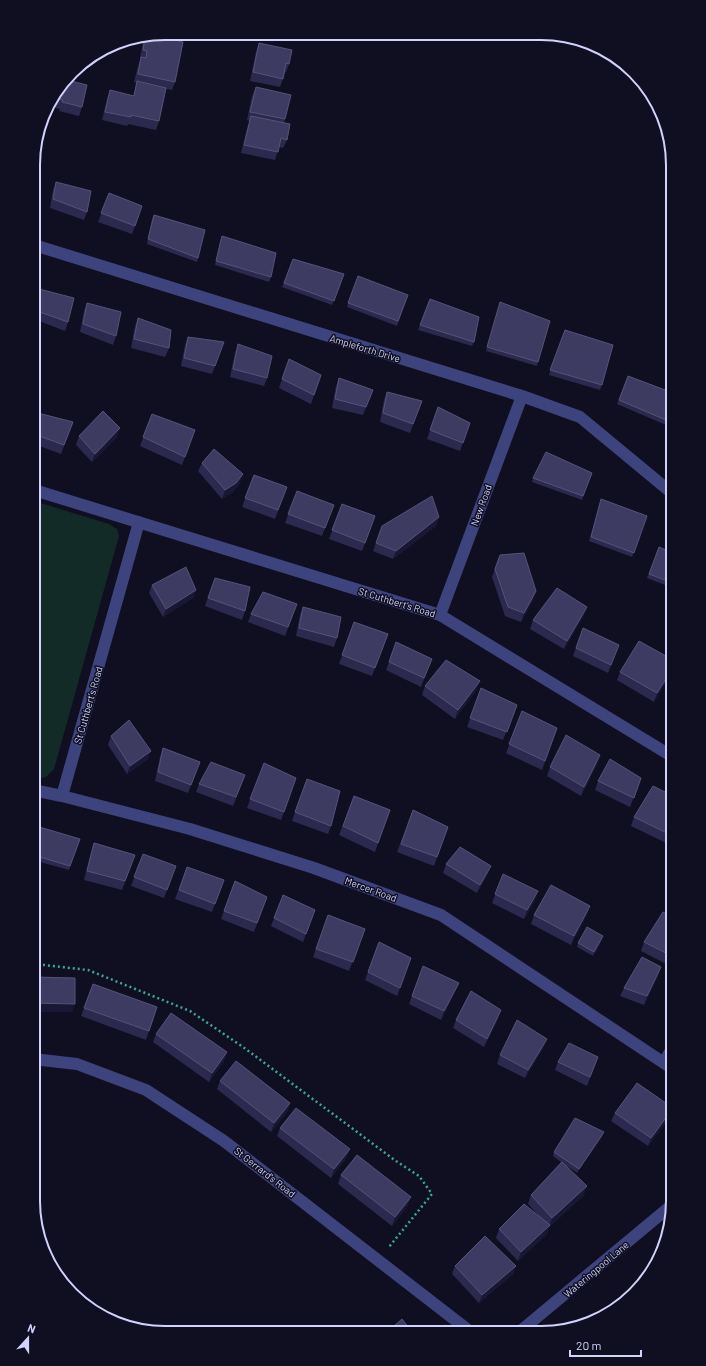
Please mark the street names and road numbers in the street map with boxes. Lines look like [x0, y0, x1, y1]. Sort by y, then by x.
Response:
street label: Ampleforth Drive [328, 332, 402, 364]
street label: New Road [468, 483, 494, 527]
street label: St Cuthbert's Road [357, 585, 437, 619]
street label: St Cuthbert's Road [71, 665, 105, 745]
street label: Mercer Road [343, 874, 399, 904]
street label: St Gerrard's Road [232, 1144, 298, 1200]
street label: Wateringpool Lane [561, 1238, 631, 1300]

